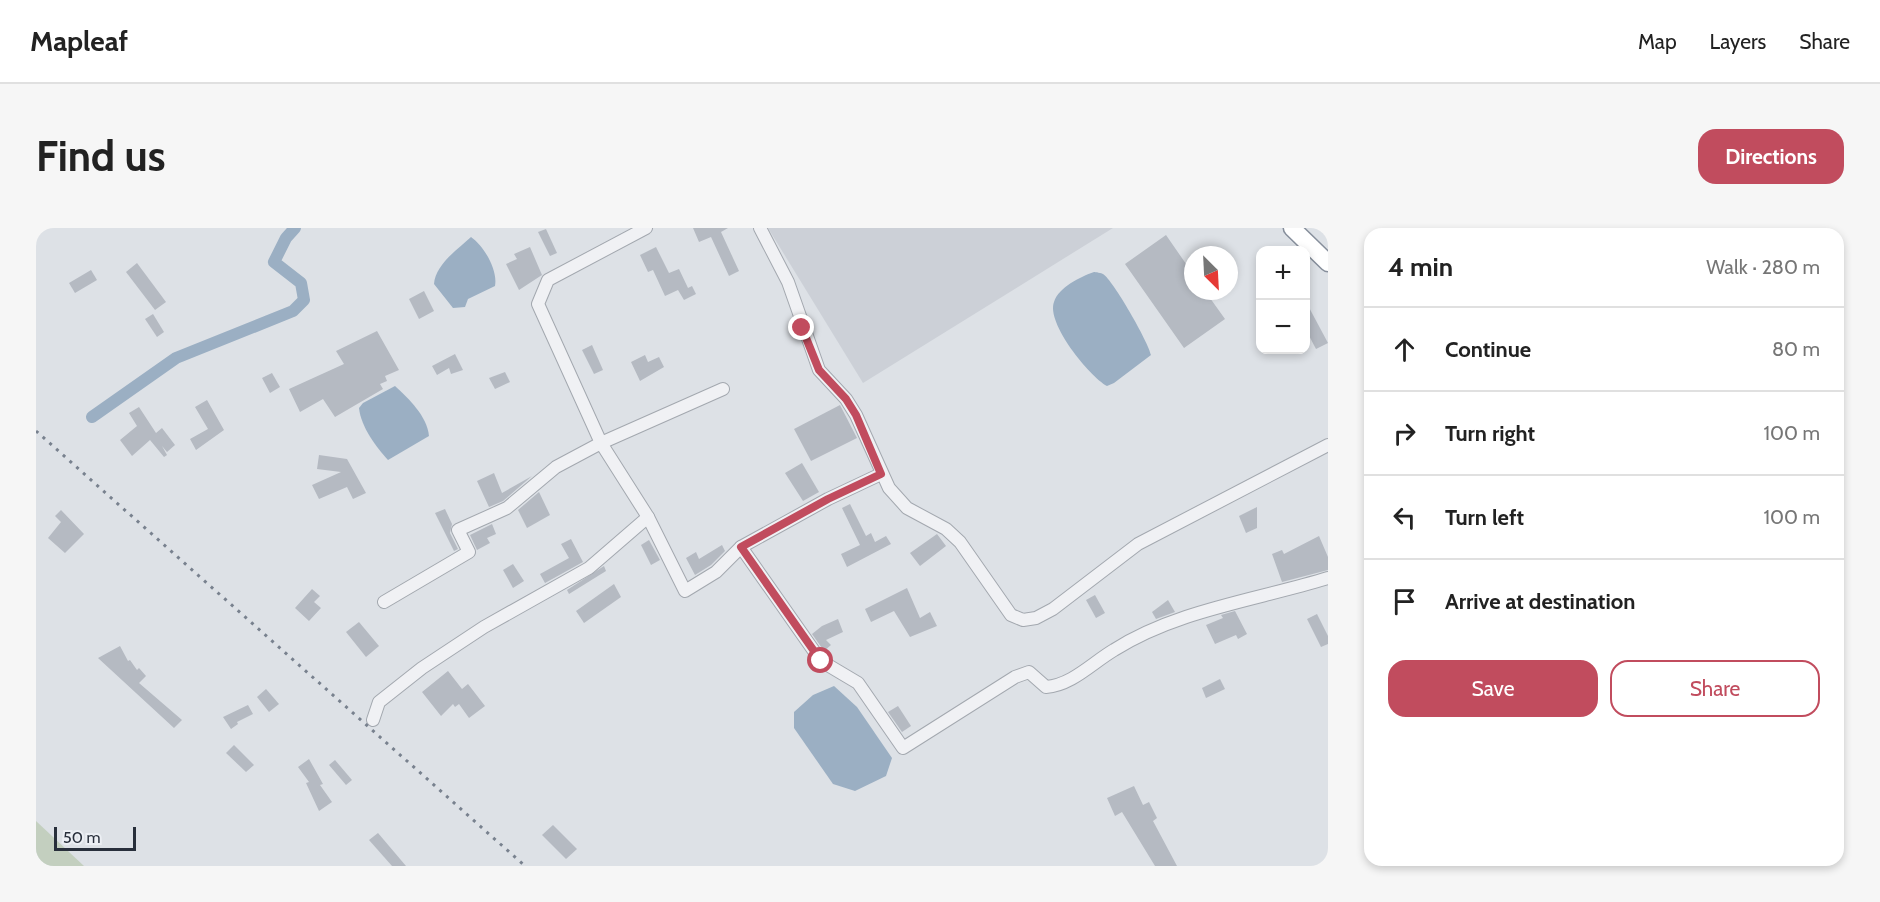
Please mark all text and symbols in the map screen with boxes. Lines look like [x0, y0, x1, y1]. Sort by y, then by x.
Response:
text: Mapleaf [30, 24, 128, 58]
text: Map [1638, 29, 1677, 54]
text: Layers [1710, 29, 1766, 54]
text: Share [1799, 29, 1850, 54]
button: Directions [1698, 129, 1844, 184]
text: Find us [36, 130, 165, 182]
north arrow [1184, 246, 1238, 300]
map controls [1256, 246, 1310, 354]
button: + [1256, 246, 1310, 300]
text: 4 min [1388, 251, 1453, 283]
text: Walk · 280 m [1706, 255, 1820, 279]
button: − [1256, 300, 1310, 354]
route end [788, 314, 814, 340]
icon: ahead [1388, 333, 1421, 366]
text: Continue [1445, 336, 1531, 363]
text: 80 m [1772, 337, 1820, 361]
icon: right [1388, 417, 1421, 450]
text: Turn right [1445, 420, 1535, 447]
text: 100 m [1764, 421, 1820, 445]
icon: left [1388, 501, 1421, 534]
text: Turn left [1445, 504, 1524, 531]
text: 100 m [1764, 505, 1820, 529]
icon: arrive [1388, 585, 1421, 618]
text: Arrive at destination [1445, 588, 1635, 615]
route start [807, 647, 833, 673]
button: Save [1388, 660, 1598, 717]
button: Share [1610, 660, 1820, 717]
scale bar [54, 824, 136, 852]
text: 50 m [63, 828, 100, 847]

